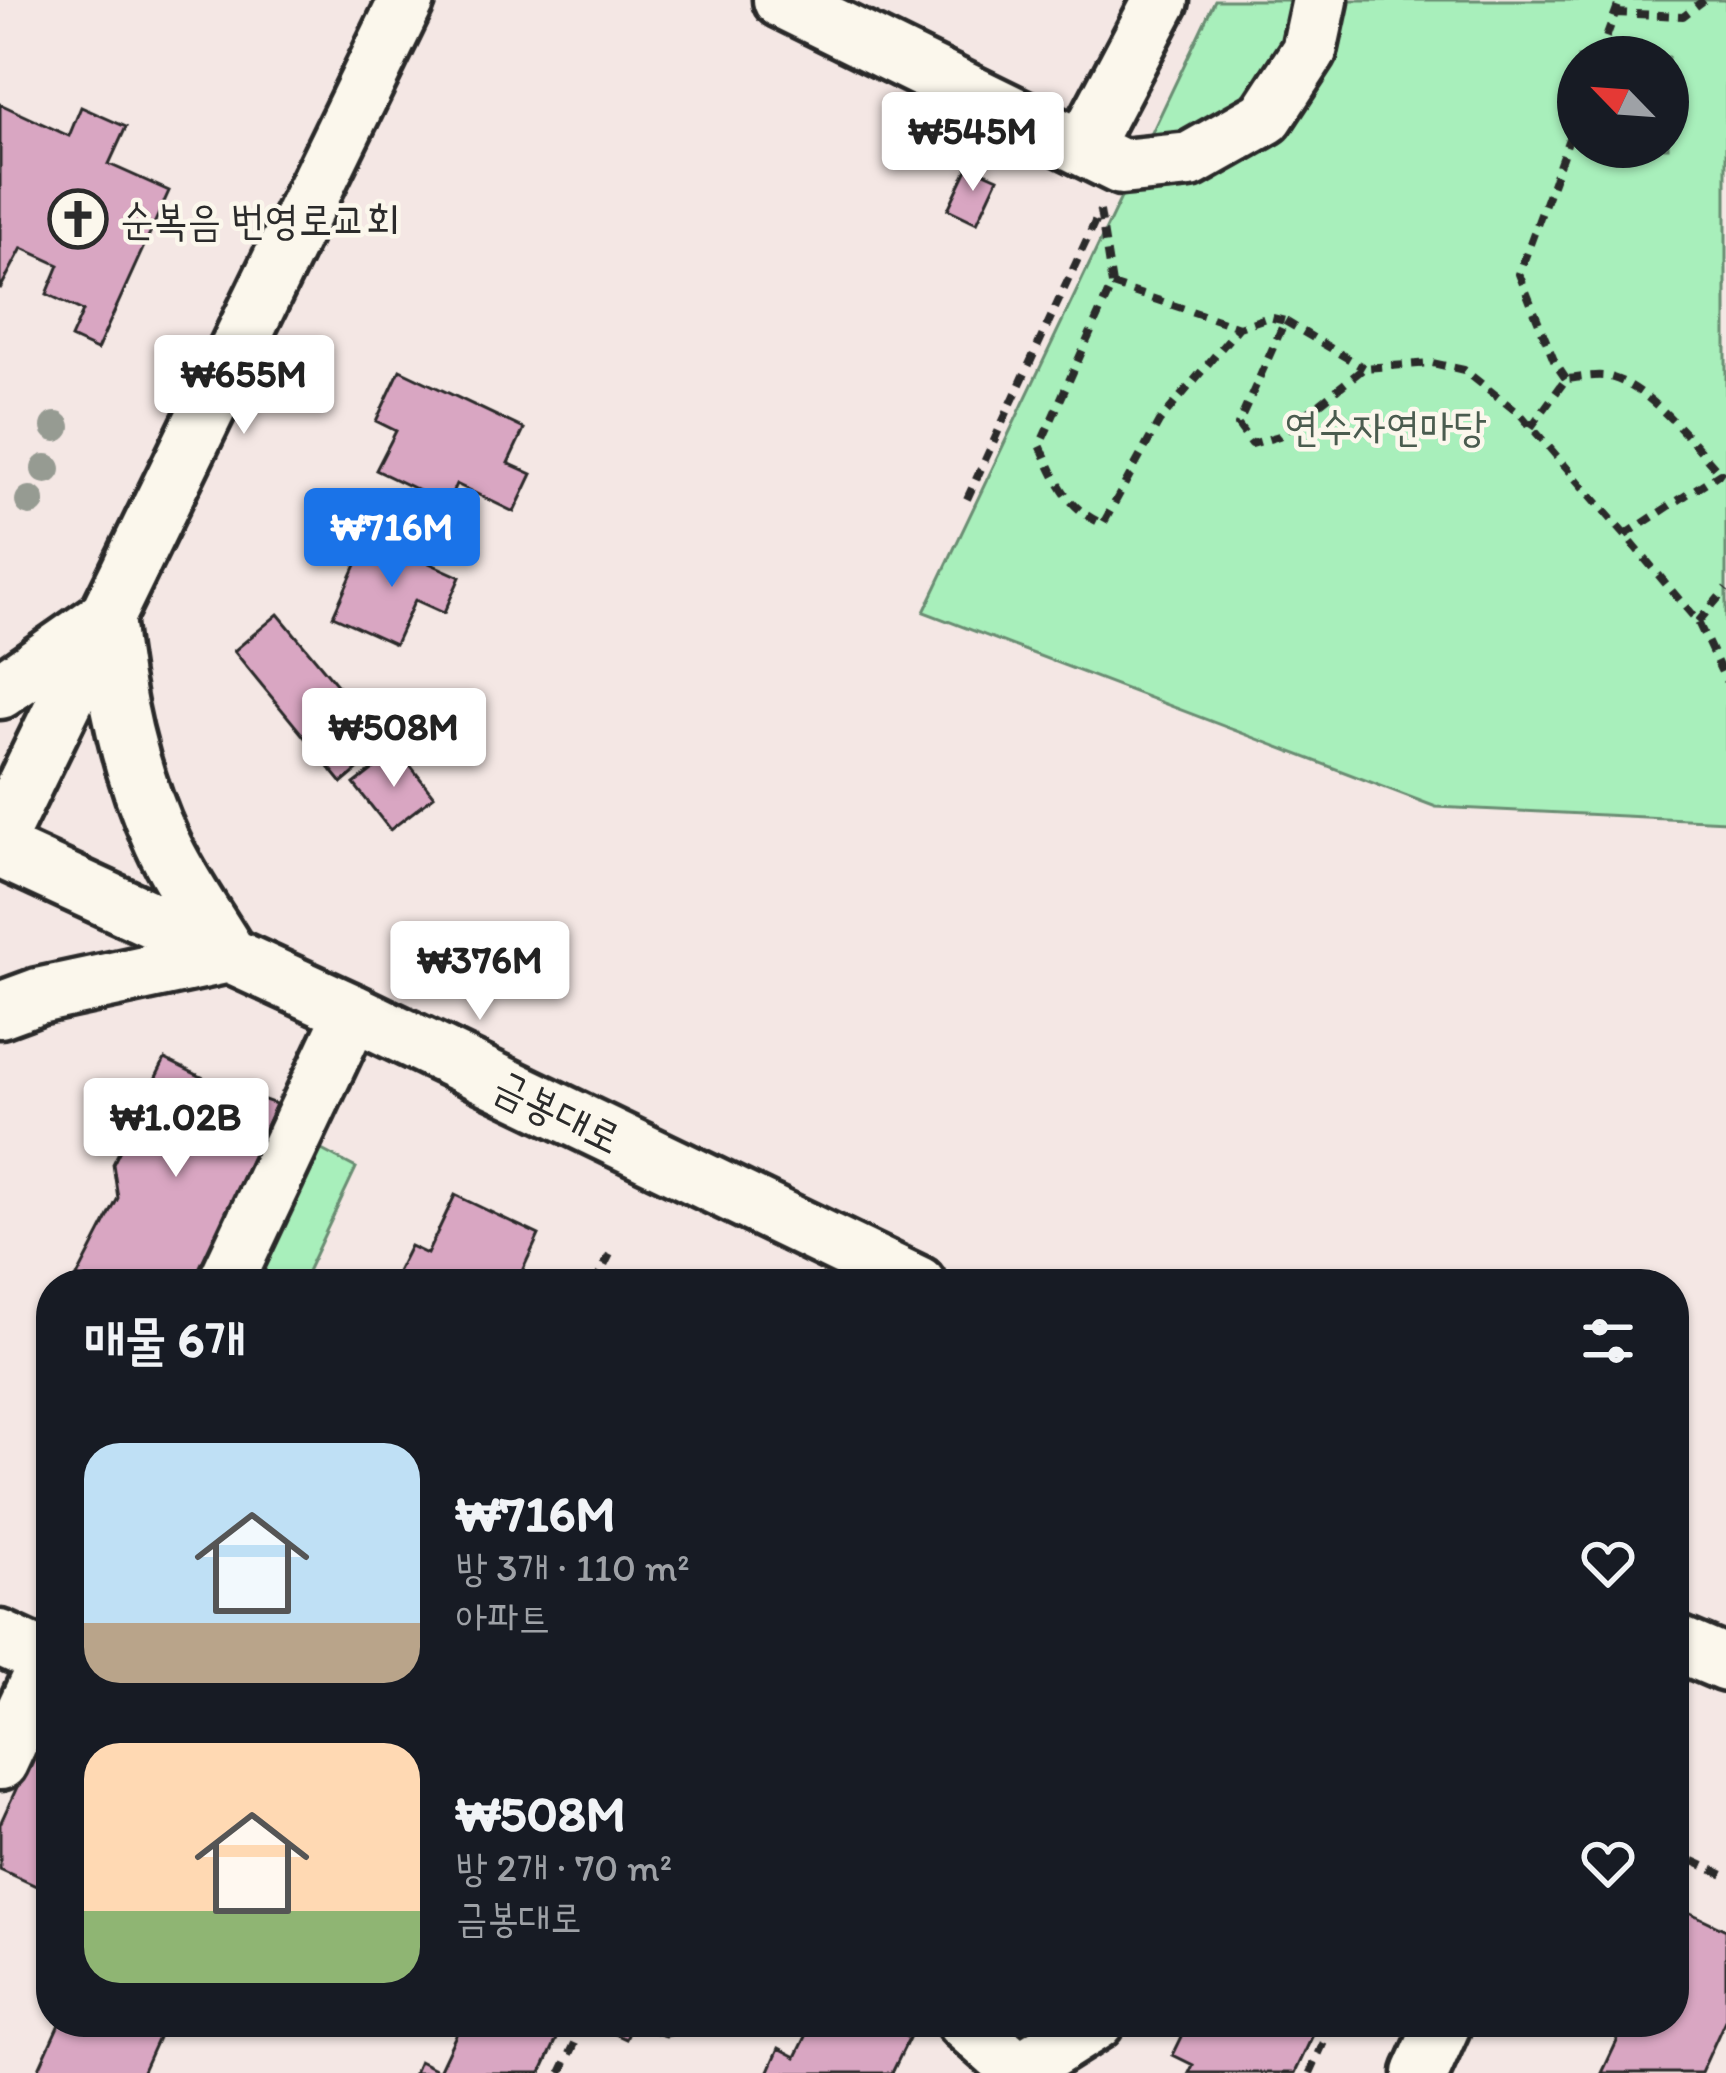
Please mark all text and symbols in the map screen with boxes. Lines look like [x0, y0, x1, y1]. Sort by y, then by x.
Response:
north arrow [1557, 36, 1689, 168]
map controls [1557, 36, 1689, 168]
pin: ₩545M [889, 92, 1057, 194]
text: ₩545M [909, 107, 1037, 154]
church icon: 순복음 번영로교회 [47, 188, 109, 250]
place label: 순복음 번영로교회 [120, 194, 400, 245]
pin: ₩655M [160, 335, 328, 437]
text: ₩655M [181, 350, 307, 397]
park label: 연수자연마당 [1285, 401, 1487, 452]
pin: ₩716M [308, 488, 476, 590]
text: ₩716M [331, 503, 453, 550]
pin: ₩508M [310, 688, 478, 790]
text: ₩508M [329, 703, 459, 750]
pin: ₩376M [396, 921, 564, 1023]
text: ₩376M [417, 936, 543, 983]
street label: 금봉대로 [486, 1059, 630, 1164]
pin: ₩1.02B [78, 1078, 274, 1180]
text: ₩1.02B [111, 1093, 241, 1140]
icon: filters [1575, 1308, 1641, 1374]
text: 매물 6개 [84, 1309, 246, 1370]
text: ₩716M [456, 1483, 616, 1544]
icon: home [180, 1491, 324, 1635]
icon: heart [1575, 1530, 1641, 1596]
text: 방 3개 · 110 m² [456, 1544, 690, 1591]
text: 아파트 [456, 1594, 550, 1641]
text: ₩508M [456, 1783, 626, 1844]
icon: home [180, 1791, 324, 1935]
icon: heart [1575, 1830, 1641, 1896]
text: 방 2개 · 70 m² [456, 1844, 672, 1891]
text: 금봉대로 [456, 1894, 582, 1941]

